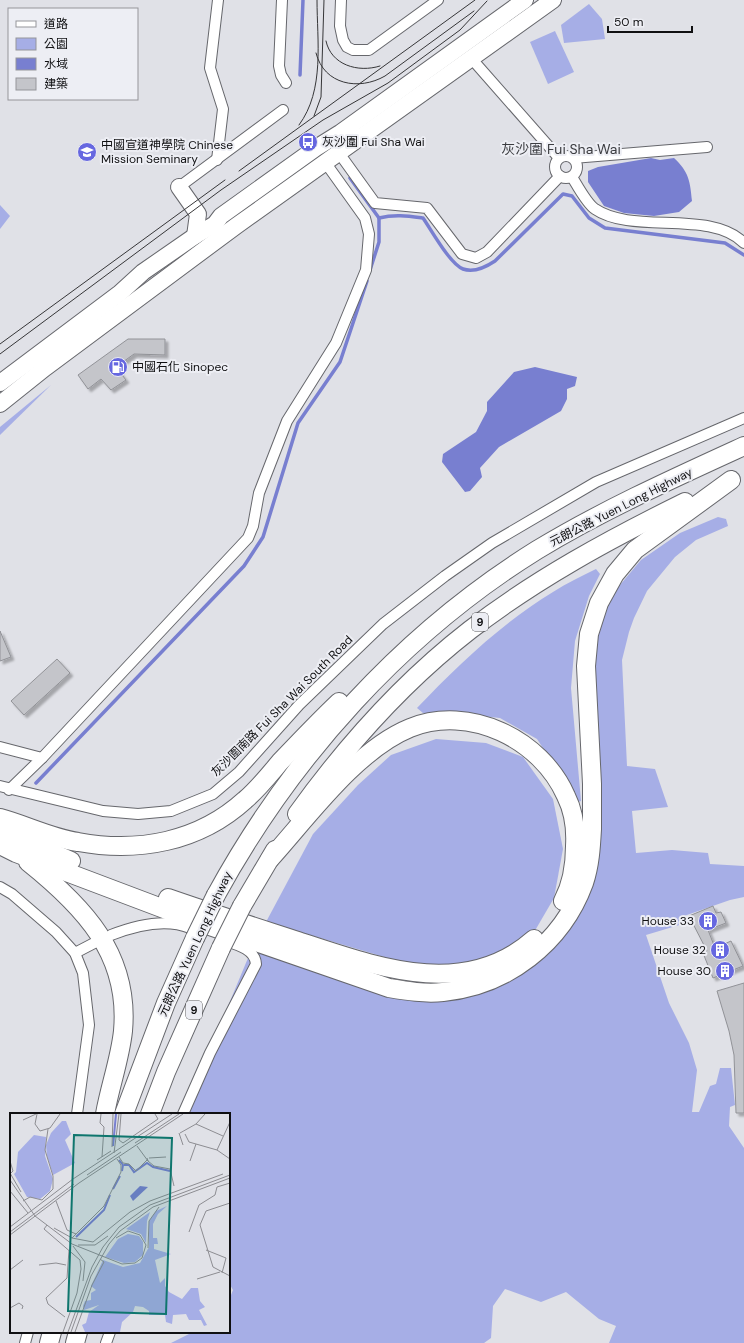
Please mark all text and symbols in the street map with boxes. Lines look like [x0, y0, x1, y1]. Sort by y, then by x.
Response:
legend [8, 8, 138, 100]
scale bar [608, 8, 692, 34]
text: 50 m [614, 14, 643, 30]
text: 道路 [44, 16, 68, 32]
text: 公園 [44, 36, 68, 52]
text: 水域 [44, 56, 68, 72]
text: 建築 [44, 76, 68, 92]
bus stop icon: 灰沙圍 Fui Sha Wai [297, 131, 319, 153]
place label: 灰沙圍 Fui Sha Wai [322, 134, 425, 150]
place label: 中國宣道神學院 Chinese Mission Seminary [101, 137, 233, 167]
district label: 灰沙圍 Fui Sha Wai [501, 140, 621, 158]
school or university icon: 中國宣道神學院 Chinese Mission Seminary [76, 141, 98, 163]
fuel station icon: 中國石化 Sinopec [107, 356, 129, 378]
place label: 中國石化 Sinopec [132, 359, 228, 375]
street label: 元朗公路 Yuen Long Highway [547, 464, 695, 550]
road number: 9 [472, 613, 488, 631]
street label: 灰沙圍南路 Fui Sha Wai South Road [208, 632, 356, 780]
street label: 元朗公路 Yuen Long Highway [154, 869, 236, 1019]
building icon: House 33 [697, 910, 719, 932]
place label: House 33 [642, 913, 694, 929]
building icon: House 32 [709, 939, 731, 961]
place label: House 32 [654, 942, 706, 958]
building icon: House 30 [714, 960, 736, 982]
place label: House 30 [658, 963, 711, 979]
road number: 9 [186, 1001, 202, 1019]
inset map [10, 1113, 230, 1333]

